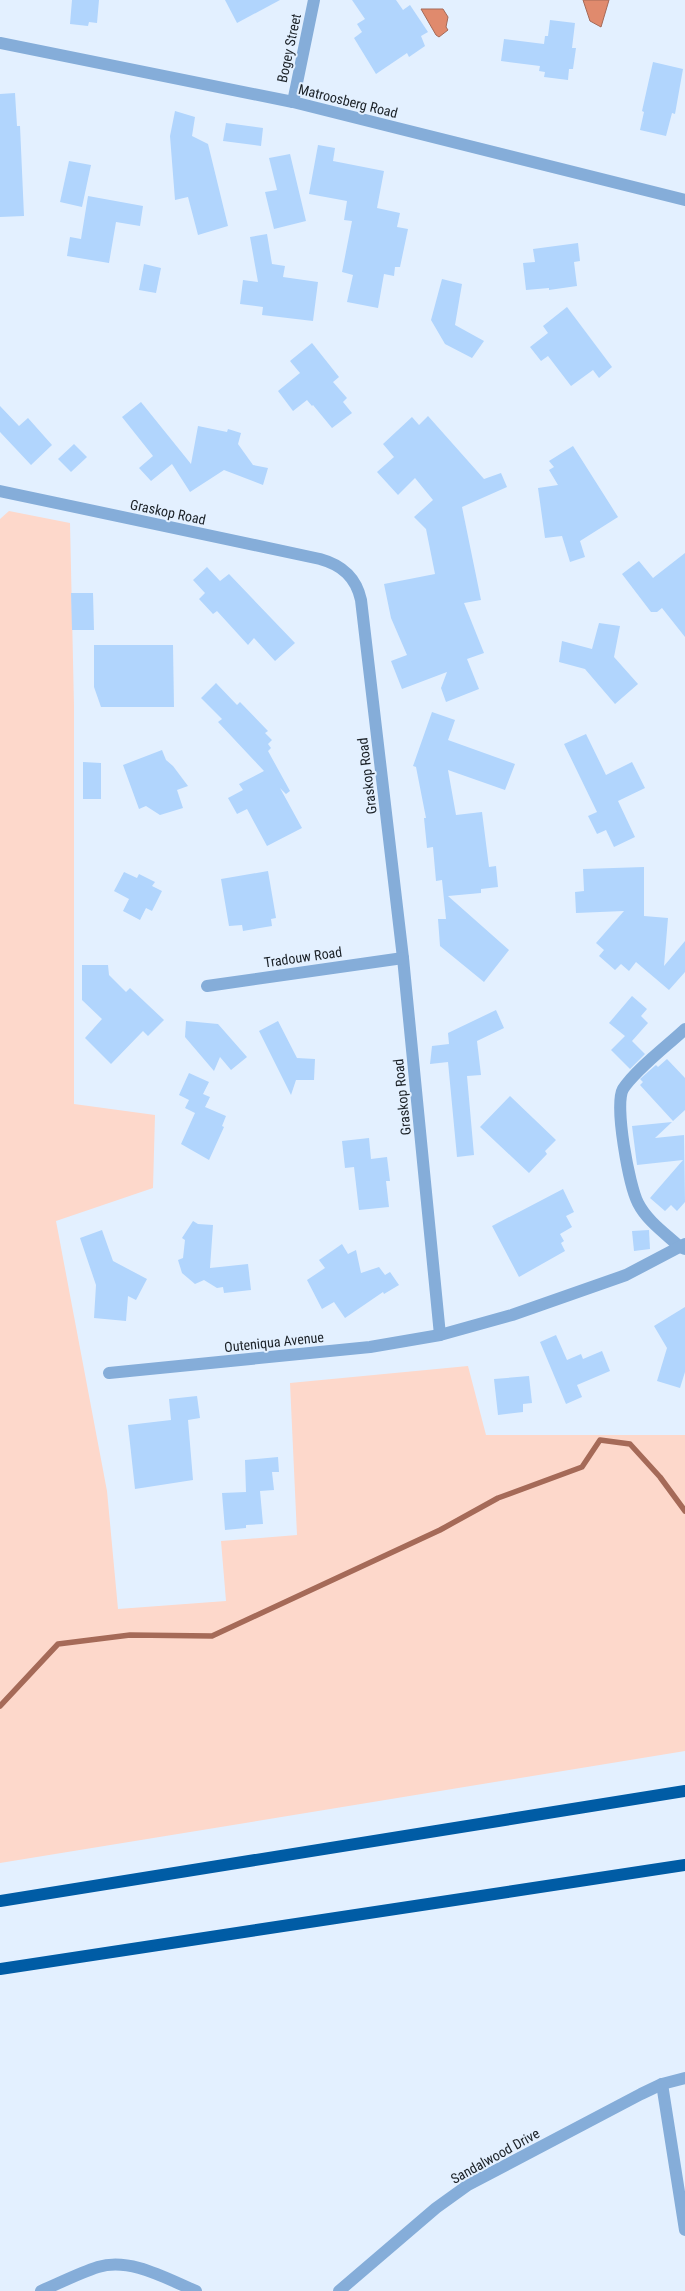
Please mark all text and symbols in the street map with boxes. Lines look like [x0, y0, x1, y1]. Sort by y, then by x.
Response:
street label: Bogey Street [274, 12, 304, 84]
street label: Matroosberg Road [297, 81, 399, 121]
street label: Graskop Road [129, 496, 207, 528]
street label: Graskop Road [354, 737, 380, 815]
street label: Tradouw Road [263, 944, 343, 970]
street label: Graskop Road [390, 1058, 414, 1136]
street label: Outeniqua Avenue [223, 1329, 325, 1355]
street label: Sandalwood Drive [448, 2125, 542, 2187]

